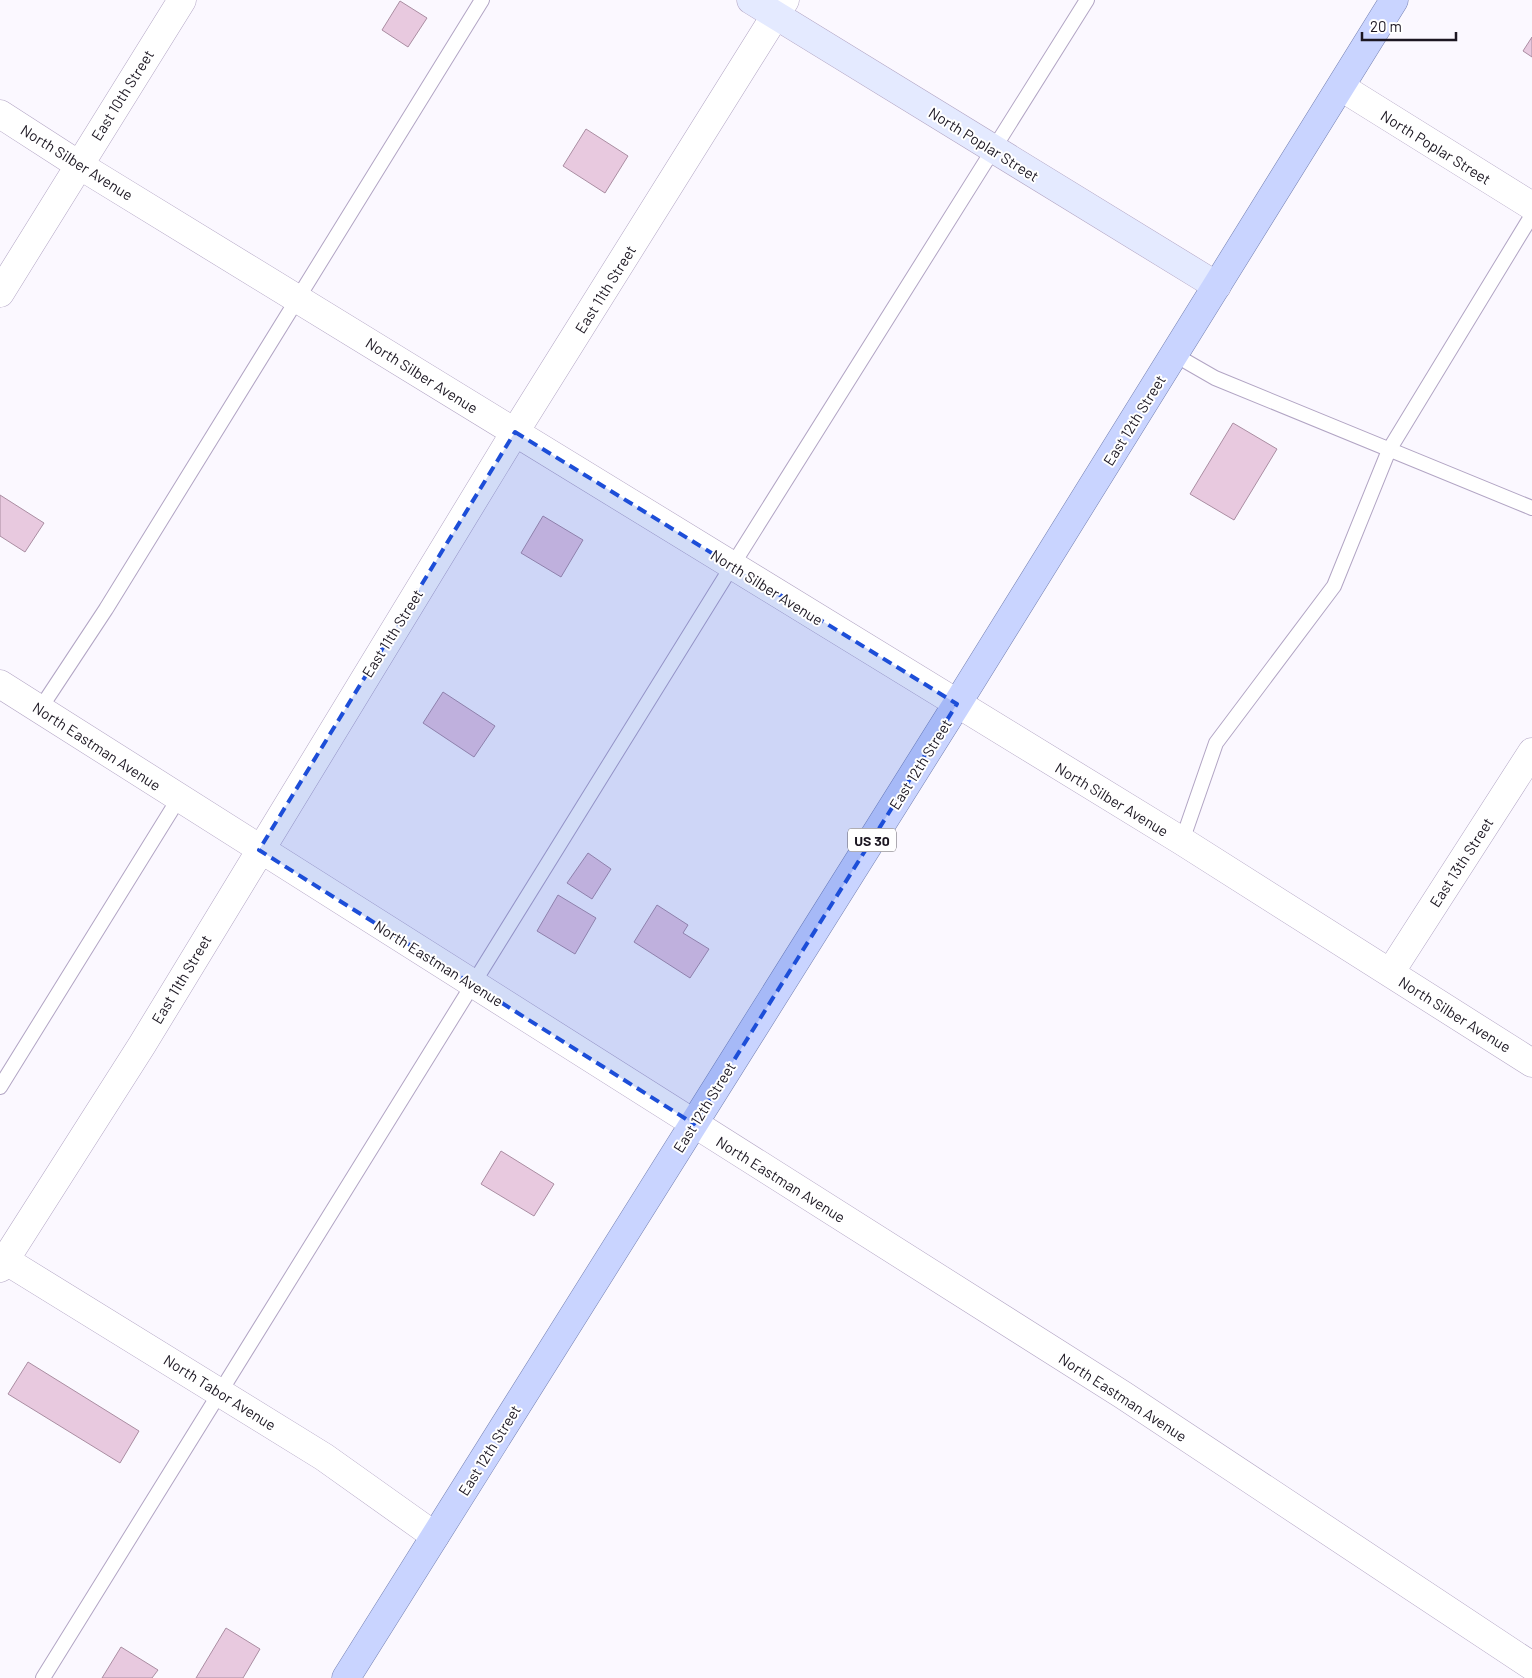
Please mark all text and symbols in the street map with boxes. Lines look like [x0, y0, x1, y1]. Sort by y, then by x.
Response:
scale bar [1362, 10, 1456, 42]
text: 20 m [1370, 17, 1402, 35]
street label: East 10th Street [87, 46, 157, 144]
street label: North Poplar Street [926, 103, 1042, 185]
street label: North Poplar Street [1378, 106, 1494, 188]
street label: North Silber Avenue [18, 120, 136, 204]
street label: East 11th Street [571, 242, 639, 336]
street label: North Silber Avenue [363, 333, 481, 417]
street label: East 12th Street [1099, 371, 1169, 469]
street label: North Silber Avenue [708, 545, 826, 629]
street label: East 11th Street [358, 586, 426, 680]
street label: North Eastman Avenue [30, 698, 164, 794]
street label: East 12th Street [885, 715, 955, 813]
street label: North Silber Avenue [1052, 758, 1172, 840]
street label: East 13th Street [1425, 814, 1497, 910]
road number: US 30 [848, 828, 896, 852]
street label: North Eastman Avenue [371, 916, 507, 1010]
street label: East 11th Street [147, 931, 215, 1027]
street label: North Silber Avenue [1396, 972, 1514, 1056]
street label: East 12th Street [669, 1058, 739, 1156]
street label: North Eastman Avenue [713, 1132, 849, 1226]
street label: North Eastman Avenue [1056, 1349, 1190, 1445]
street label: North Tabor Avenue [161, 1350, 279, 1434]
street label: East 12th Street [454, 1401, 524, 1499]

